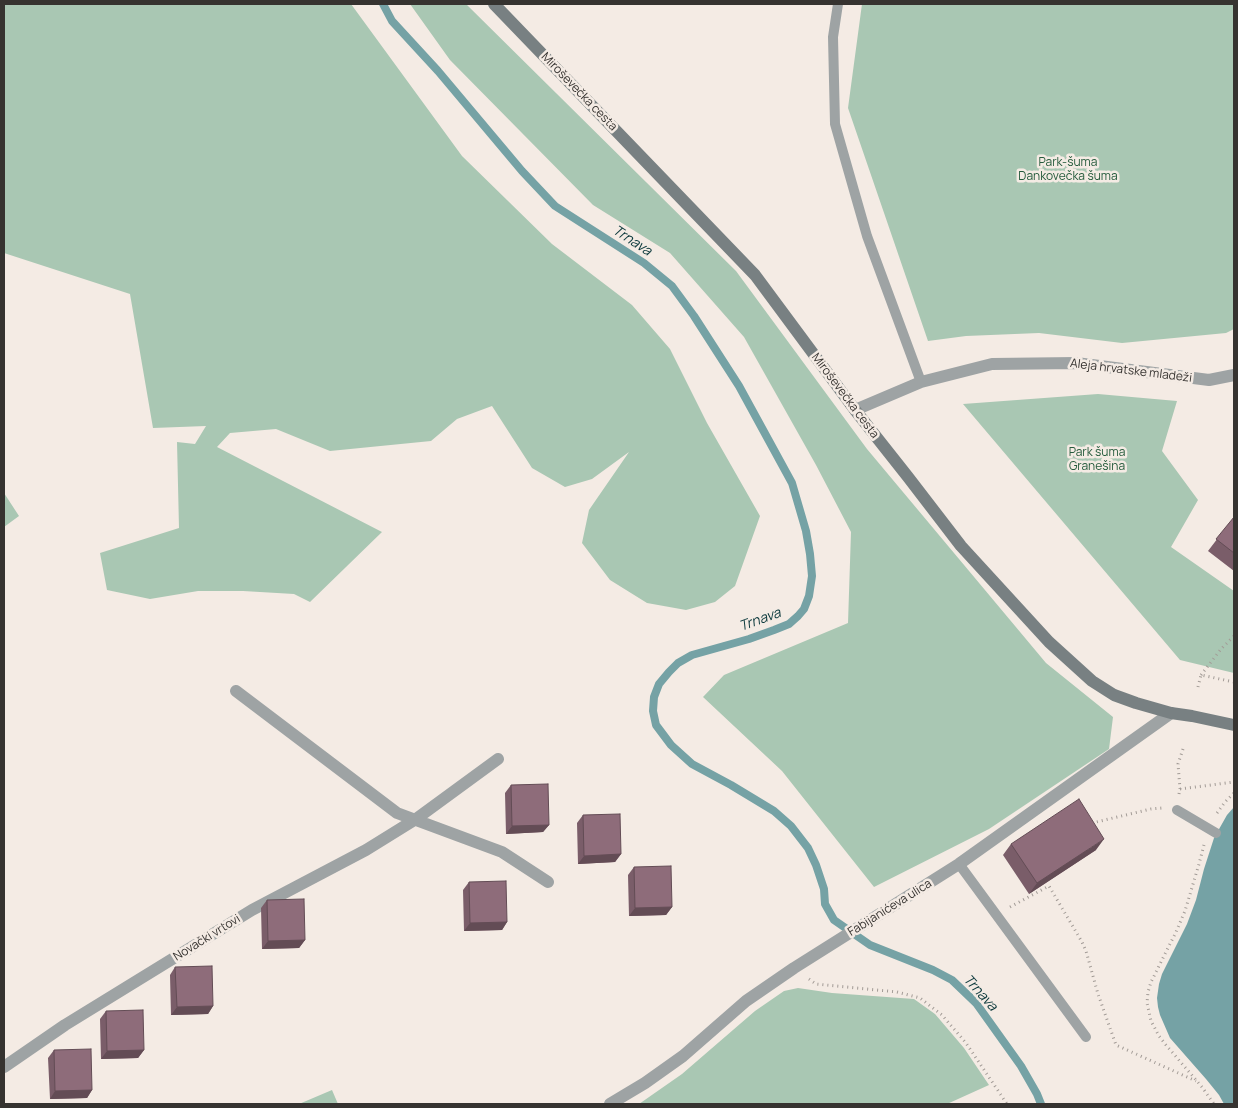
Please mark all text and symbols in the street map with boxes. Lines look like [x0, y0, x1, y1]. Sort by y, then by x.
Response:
street label: Miroševečka cesta [538, 50, 620, 134]
park label: Park-šuma Dankovečka šuma [1018, 156, 1118, 184]
water label: Trnava [609, 222, 655, 260]
street label: Miroševečka cesta [808, 351, 882, 441]
street label: Aleja hrvatske mladeži [1069, 356, 1193, 386]
park label: Park šuma Granešina [1069, 446, 1125, 474]
water label: Trnava [737, 605, 783, 635]
street label: Fabijanićeva ulica [845, 876, 935, 940]
street label: Novački vrtovi [171, 912, 243, 964]
water label: Trnava [959, 971, 1001, 1015]

